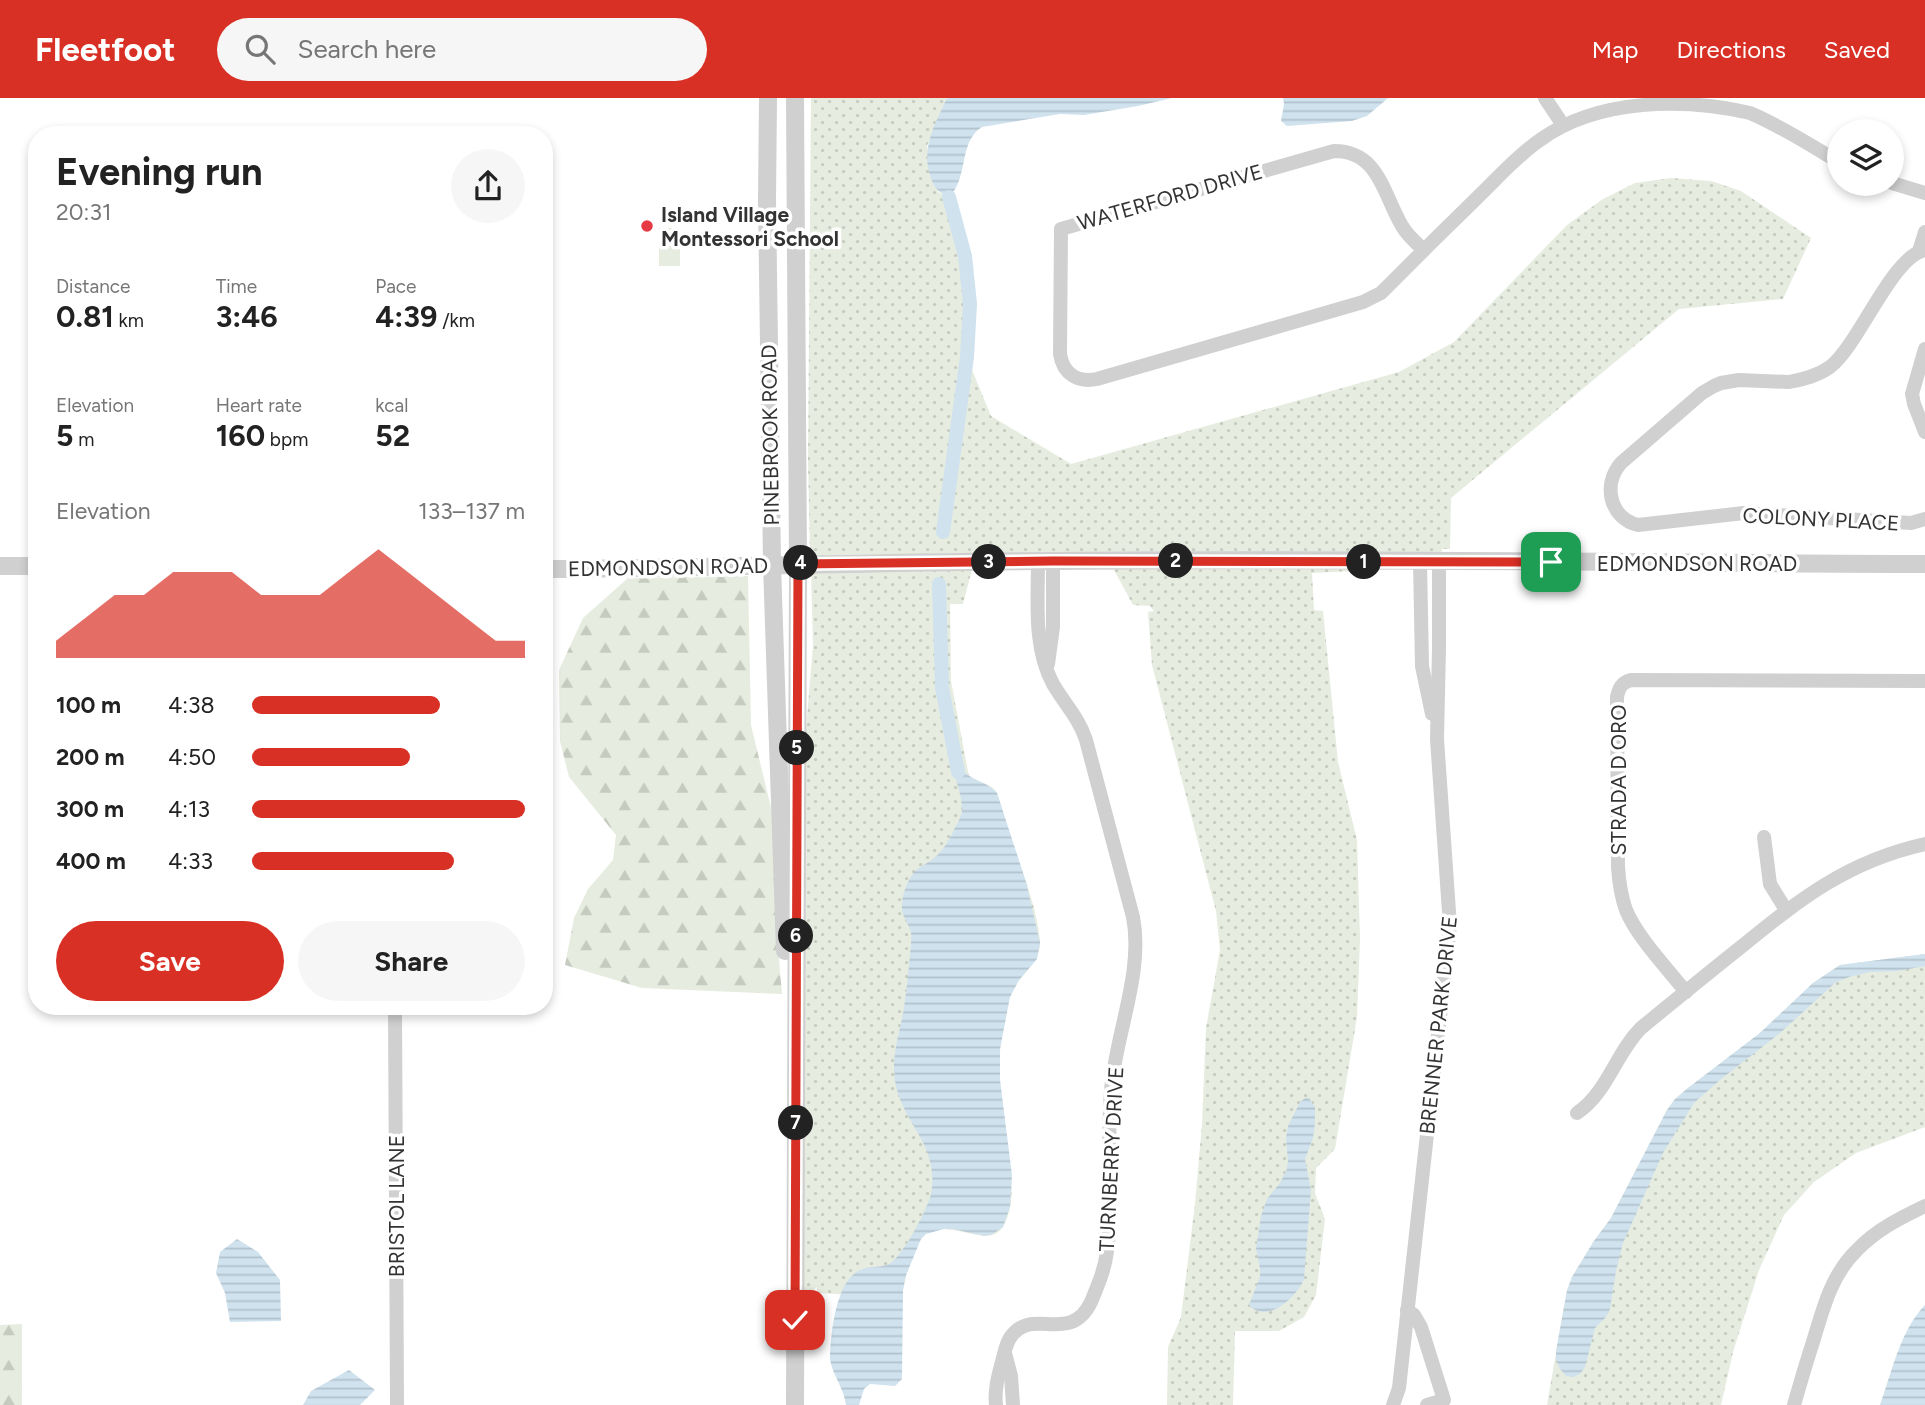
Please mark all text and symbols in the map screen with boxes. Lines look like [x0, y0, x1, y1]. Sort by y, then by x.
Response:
search box [217, 18, 707, 81]
text: Fleetfoot [35, 30, 175, 69]
icon: search [241, 30, 279, 68]
text: Search here [297, 33, 436, 65]
text: Map [1592, 35, 1638, 64]
text: Directions [1676, 35, 1786, 64]
text: Saved [1824, 35, 1890, 64]
map controls [1827, 119, 1904, 196]
button: layers [1827, 119, 1904, 196]
text: Evening run [56, 149, 263, 195]
button: share [451, 149, 525, 223]
street label: WATERFORD DRIVE [1075, 159, 1265, 235]
text: 20:31 [56, 198, 111, 226]
place label: Island Village Montessori School [661, 202, 839, 251]
marker: Island Village Montessori School [639, 218, 655, 234]
text: Distance [56, 275, 130, 298]
text: Time [216, 275, 257, 298]
text: Pace [375, 275, 416, 298]
text: 0.81 [56, 298, 114, 335]
text: 3:46 [216, 298, 278, 335]
text: 4:39 [375, 298, 437, 335]
text: km [114, 309, 144, 332]
text: /km [437, 309, 475, 332]
street label: PINEBROOK ROAD [756, 344, 784, 526]
text: Elevation [56, 394, 134, 417]
text: Heart rate [216, 394, 302, 417]
text: kcal [375, 394, 409, 417]
text: 5 [56, 417, 73, 454]
text: 160 [216, 417, 265, 454]
text: 52 [375, 417, 410, 454]
text: m [73, 428, 94, 451]
text: bpm [265, 428, 308, 451]
text: Elevation [56, 497, 151, 525]
text: 133–137 m [418, 497, 525, 525]
street label: COLONY PLACE [1742, 502, 1900, 536]
pin [1521, 532, 1581, 592]
icon: arrive [1532, 543, 1570, 581]
pin: 2 [1158, 544, 1194, 578]
pin: 3 [972, 545, 1006, 580]
pin: 1 [1346, 545, 1382, 580]
pin: 4 [784, 546, 818, 580]
text: 2 [1170, 549, 1181, 572]
text: 3 [983, 550, 994, 573]
text: 1 [1359, 550, 1368, 573]
text: 4 [794, 551, 807, 574]
street label: EDMONDSON ROAD [1597, 551, 1797, 576]
street label: EDMONDSON ROAD [568, 553, 768, 581]
text: 100 m [56, 691, 121, 719]
text: 4:38 [168, 691, 215, 719]
street label: STRADA D ORO [1606, 704, 1631, 856]
pin: 5 [780, 730, 814, 766]
text: 5 [791, 736, 802, 759]
text: 200 m [56, 743, 125, 771]
text: 4:50 [168, 743, 216, 771]
text: 300 m [56, 795, 124, 823]
text: 4:13 [168, 795, 210, 823]
text: 400 m [56, 847, 126, 875]
text: 4:33 [168, 847, 213, 875]
street label: BRENNER PARK DRIVE [1414, 915, 1462, 1135]
pin: 6 [778, 918, 814, 954]
button: Save [56, 921, 284, 1001]
button: Share [298, 921, 525, 1001]
text: 6 [790, 924, 801, 947]
street label: TURNBERRY DRIVE [1094, 1066, 1128, 1252]
pin: 7 [778, 1105, 814, 1140]
text: 7 [790, 1111, 801, 1134]
street label: BRISTOL LANE [384, 1135, 409, 1277]
pin [765, 1290, 825, 1350]
icon: check [776, 1301, 814, 1339]

